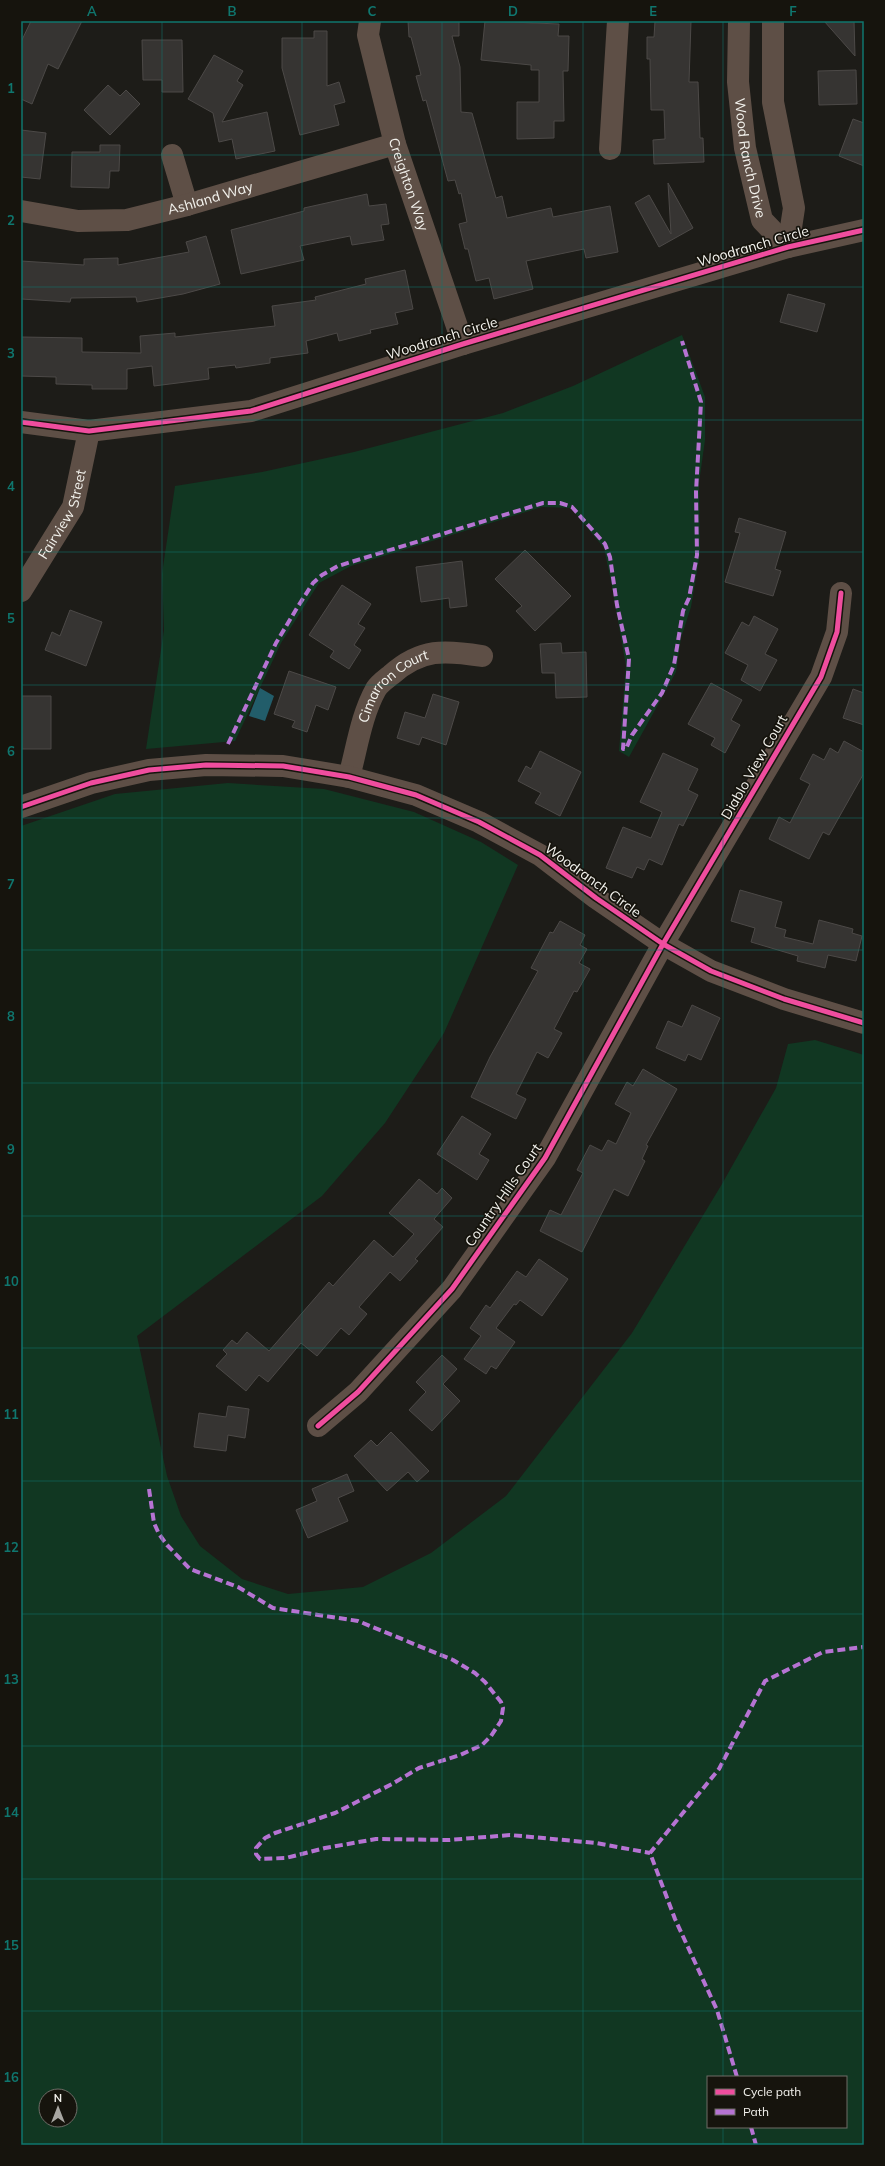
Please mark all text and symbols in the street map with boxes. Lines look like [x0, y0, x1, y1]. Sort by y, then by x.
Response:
text: A [87, 3, 97, 19]
text: B [228, 3, 237, 19]
text: C [368, 3, 377, 19]
text: D [508, 3, 518, 19]
text: E [649, 3, 657, 19]
text: F [789, 3, 797, 19]
text: 1 [7, 80, 15, 96]
street label: Wood Ranch Drive [731, 97, 770, 220]
street label: Creighton Way [385, 136, 433, 234]
street label: Ashland Way [166, 177, 256, 219]
text: 2 [7, 212, 15, 228]
street label: Woodranch Circle [695, 221, 811, 271]
street label: Woodranch Circle [384, 313, 500, 363]
text: 3 [7, 345, 15, 361]
street label: Fairview Street [34, 468, 90, 562]
text: 4 [7, 478, 15, 494]
text: 5 [7, 610, 15, 626]
street label: Cimarron Court [354, 646, 430, 725]
street label: Diablo View Court [717, 712, 791, 822]
text: 6 [7, 743, 15, 759]
street label: Woodranch Circle [541, 839, 645, 921]
text: 7 [7, 876, 15, 892]
text: 8 [7, 1008, 15, 1024]
street label: Country Hills Court [461, 1140, 545, 1250]
text: 9 [7, 1141, 15, 1157]
text: 10 [3, 1273, 19, 1289]
text: 11 [3, 1406, 19, 1422]
text: 12 [3, 1539, 19, 1555]
text: 13 [3, 1671, 19, 1687]
text: 14 [3, 1804, 19, 1820]
text: 15 [3, 1937, 19, 1953]
text: 16 [3, 2069, 19, 2085]
legend [707, 2076, 847, 2128]
text: Cycle path [743, 2084, 801, 2099]
north arrow [38, 2088, 78, 2128]
text: N [54, 2091, 62, 2105]
text: Path [743, 2104, 769, 2119]

